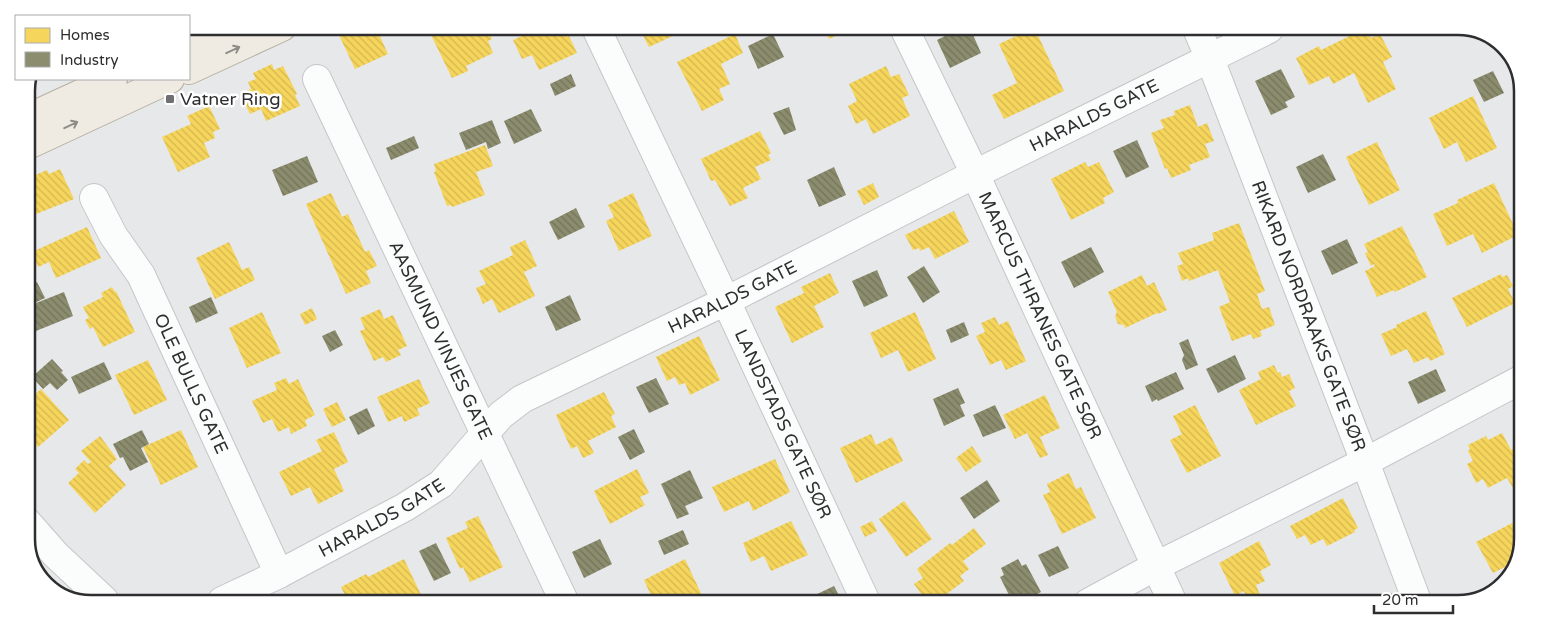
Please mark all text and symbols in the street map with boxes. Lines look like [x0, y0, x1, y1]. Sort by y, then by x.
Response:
legend [15, 15, 190, 80]
text: Homes [60, 26, 110, 44]
one-way arrow [225, 44, 240, 54]
text: Industry [60, 51, 119, 69]
street label: HARALDS GATE [1026, 74, 1162, 156]
place label: Vatner Ring [180, 88, 281, 110]
marker: Vatner Ring [164, 93, 176, 105]
one-way arrow [63, 120, 78, 129]
street label: RIKARD NORDRAAKS GATE SØR [1247, 177, 1371, 455]
street label: MARCUS THRANES GATE SØR [974, 188, 1107, 442]
street label: AASMUND VINJES GATE [384, 237, 497, 443]
street label: HARALDS GATE [664, 256, 801, 338]
street label: OLE BULLS GATE [149, 310, 233, 457]
street label: LANDSTADS GATE SØR [730, 326, 837, 522]
street label: HARALDS GATE [315, 474, 449, 562]
scale bar [1374, 582, 1453, 614]
text: 20 m [1382, 591, 1419, 609]

